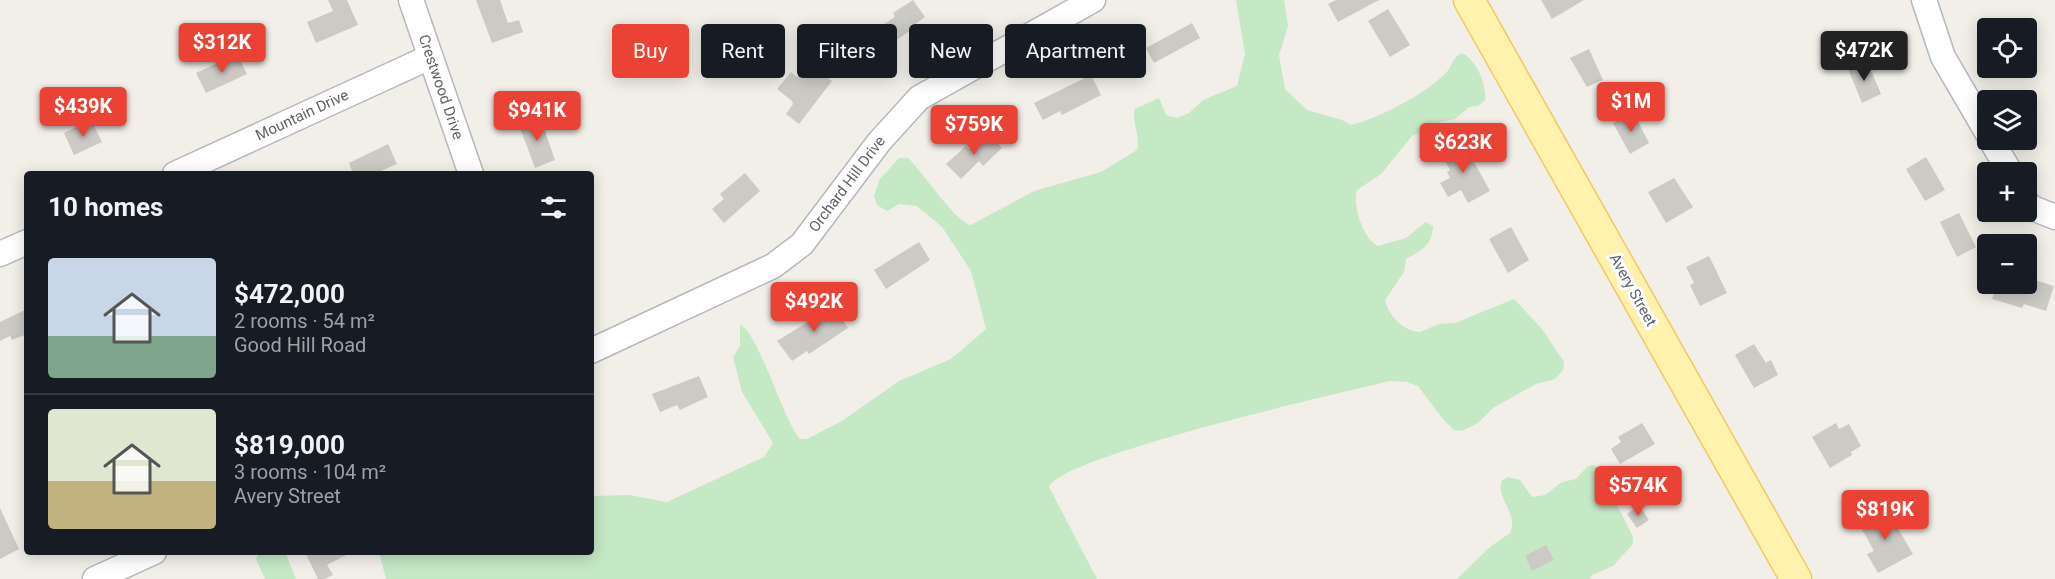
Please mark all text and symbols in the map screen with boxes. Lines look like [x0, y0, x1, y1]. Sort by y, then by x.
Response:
map controls [1977, 18, 2037, 294]
button: locate [1977, 18, 2037, 78]
pin: $312K [180, 23, 264, 74]
chip: Buy [612, 24, 689, 78]
chip: Rent [701, 24, 785, 78]
chip: Filters [797, 24, 897, 78]
chip: New [909, 24, 993, 78]
chip: Apartment [1005, 24, 1146, 78]
text: $312K [193, 30, 251, 54]
pin: $472K [1822, 31, 1906, 82]
street label: Crestwood Drive [415, 32, 467, 142]
text: $472K [1835, 38, 1893, 62]
pin: $1M [1602, 82, 1660, 133]
street label: Mountain Drive [253, 86, 351, 144]
pin: $439K [41, 87, 125, 138]
text: $1M [1611, 89, 1651, 113]
button: layers [1977, 90, 2037, 150]
pin: $941K [495, 91, 579, 142]
text: $439K [54, 94, 112, 118]
text: $941K [508, 98, 566, 122]
pin: $759K [932, 105, 1016, 156]
text: $759K [945, 112, 1003, 136]
pin: $623K [1421, 123, 1505, 174]
text: $623K [1434, 130, 1492, 154]
street label: Orchard Hill Drive [805, 132, 889, 236]
button: + [1977, 162, 2037, 222]
icon: filters [537, 191, 570, 224]
text: 10 homes [48, 192, 163, 222]
button: − [1977, 234, 2037, 294]
street label: Avery Street [1606, 251, 1660, 329]
text: $472,000 [234, 279, 345, 309]
icon: home [96, 282, 168, 354]
pin: $492K [772, 282, 856, 333]
text: $492K [785, 289, 843, 313]
text: 2 rooms · 54 m² [234, 309, 375, 333]
text: Good Hill Road [234, 333, 366, 357]
text: $819,000 [234, 430, 345, 460]
icon: home [96, 433, 168, 505]
text: 3 rooms · 104 m² [234, 460, 386, 484]
pin: $574K [1596, 466, 1680, 517]
text: $574K [1609, 473, 1667, 497]
text: Avery Street [234, 484, 341, 508]
pin: $819K [1843, 490, 1927, 541]
text: $819K [1856, 497, 1914, 521]

